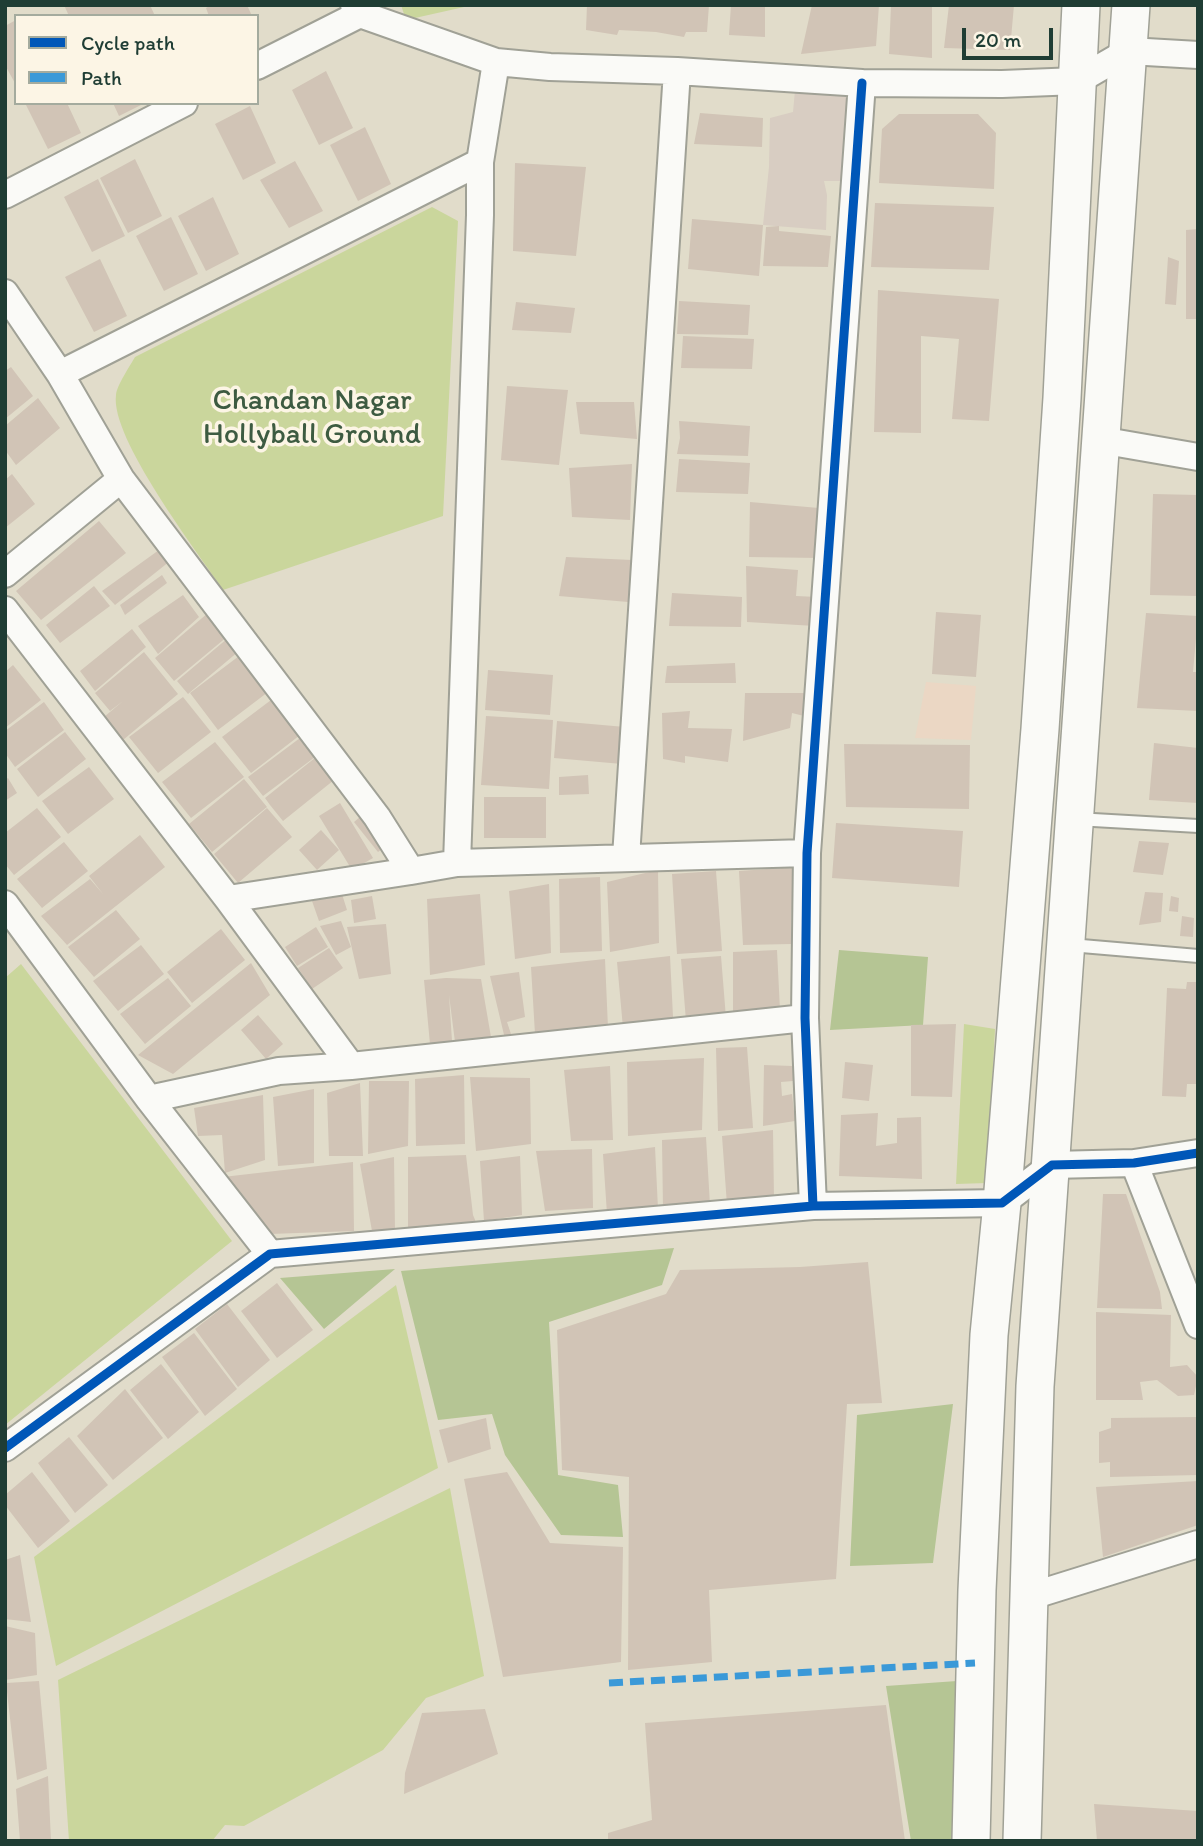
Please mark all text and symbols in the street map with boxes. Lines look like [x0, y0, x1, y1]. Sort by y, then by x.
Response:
legend [14, 14, 259, 105]
scale bar [965, 14, 1056, 58]
text: 20 m [975, 27, 1021, 52]
text: Cycle path [81, 30, 175, 55]
text: Path [81, 65, 122, 90]
park label: Chandan Nagar Hollyball Ground [203, 383, 421, 453]

